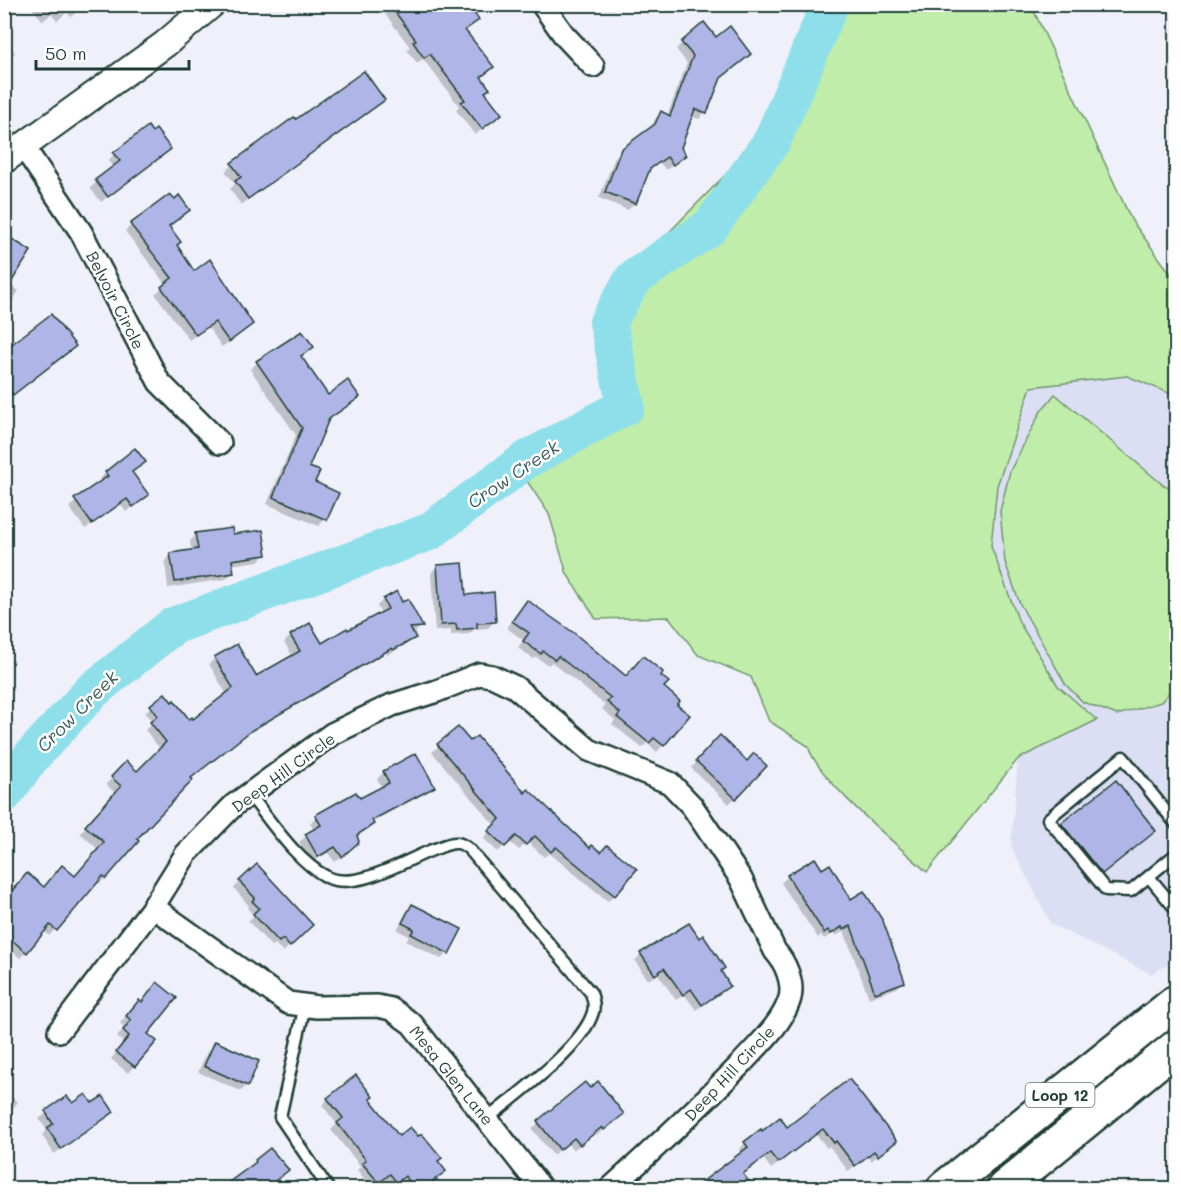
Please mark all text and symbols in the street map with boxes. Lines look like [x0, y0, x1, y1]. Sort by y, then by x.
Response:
scale bar [36, 33, 189, 71]
text: 50 m [45, 41, 87, 65]
street label: Belvoir Circle [82, 247, 150, 353]
water label: Crow Creek [462, 434, 564, 514]
water label: Crow Creek [31, 665, 123, 757]
street label: Deep Hill Circle [227, 727, 339, 817]
street label: Mesa Glen Lane [405, 1021, 499, 1129]
street label: Deep Hill Circle [679, 1021, 779, 1125]
road number: Loop 12 [1026, 1083, 1094, 1107]

